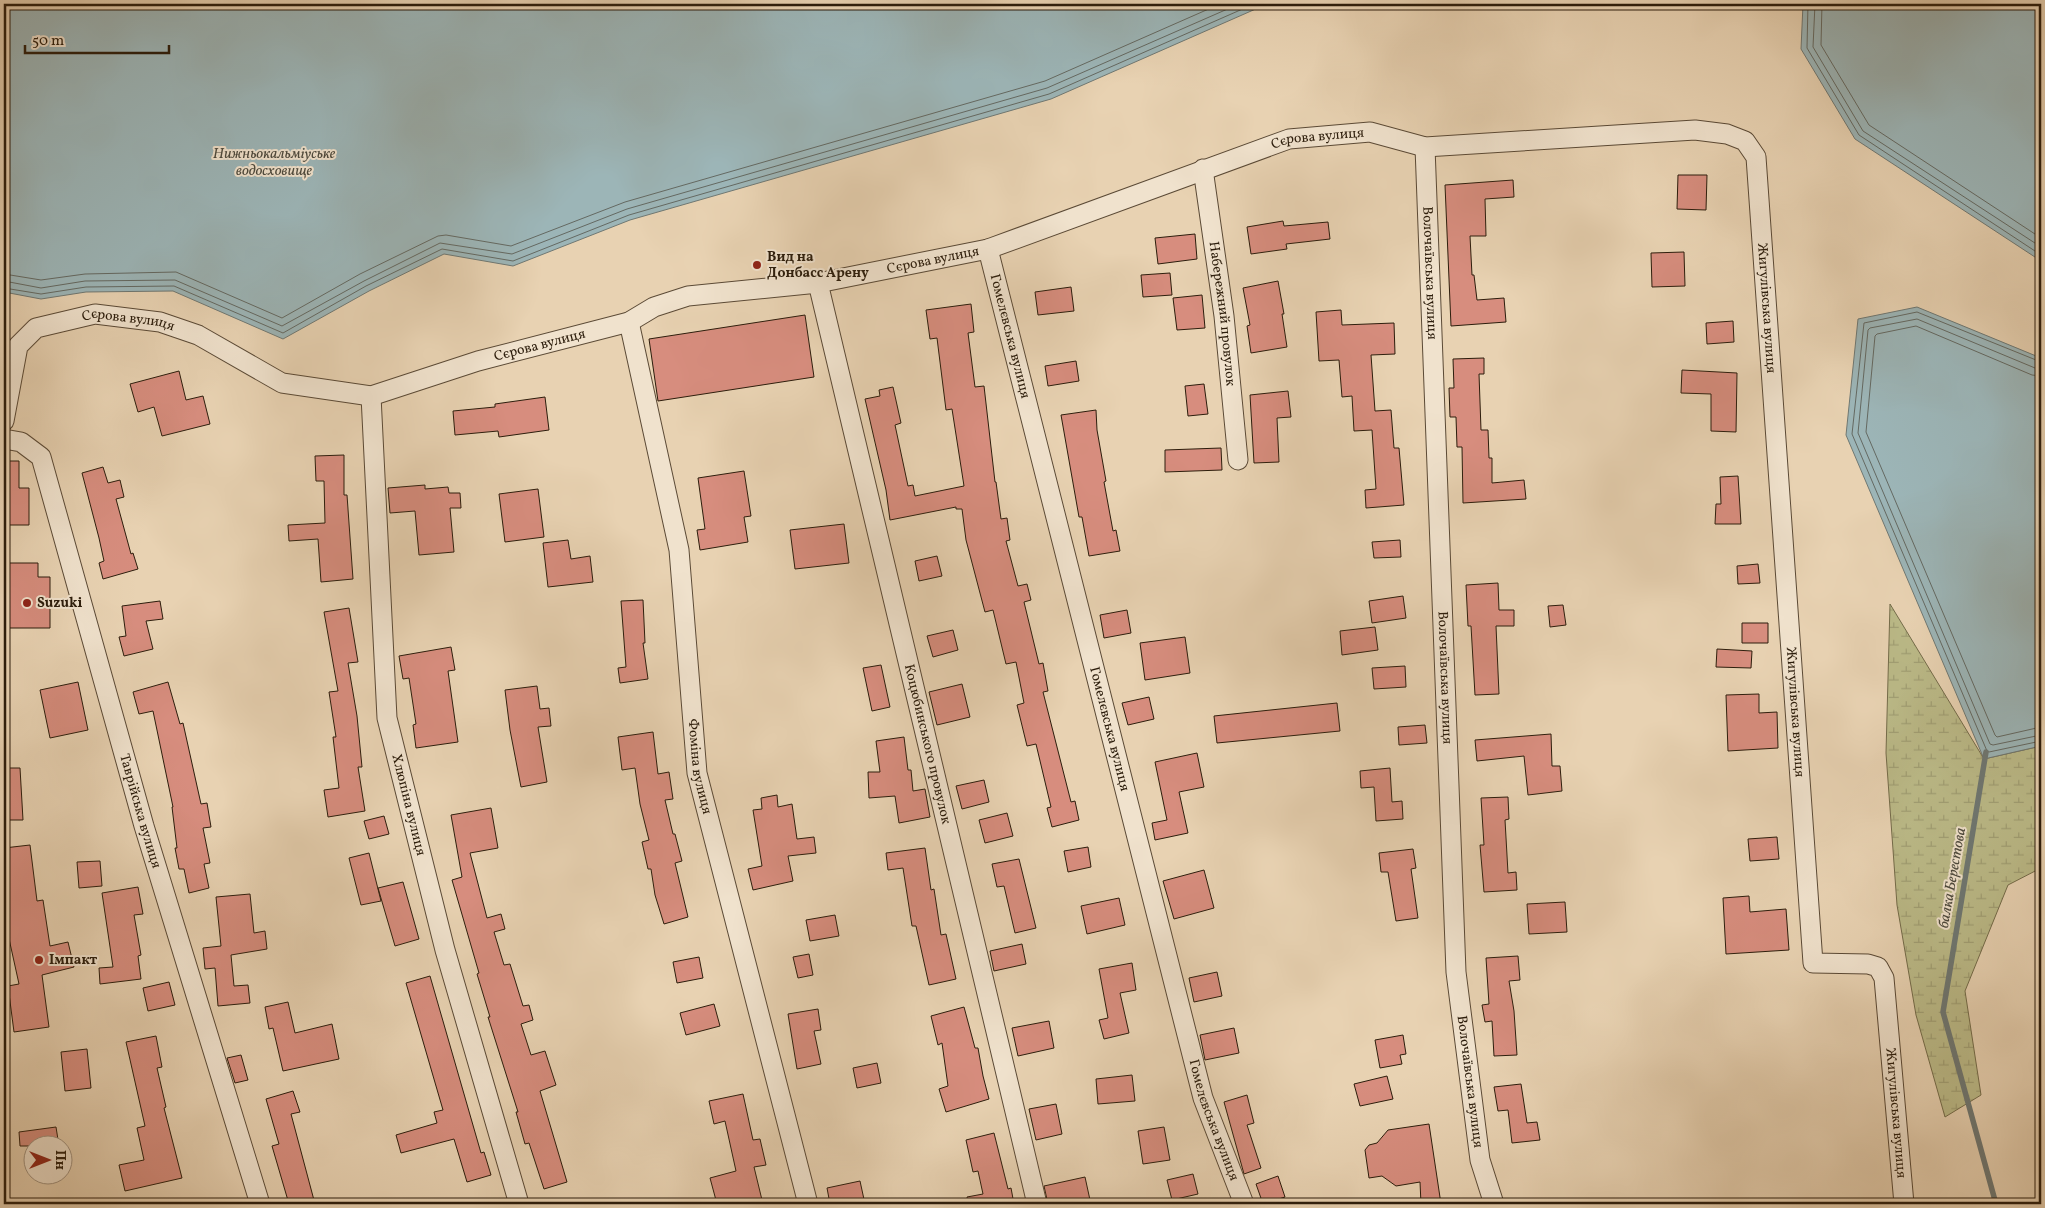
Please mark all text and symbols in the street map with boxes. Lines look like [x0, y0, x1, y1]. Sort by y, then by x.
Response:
scale bar [25, 22, 169, 54]
text: 50 m [32, 31, 64, 52]
street label: Сєрова вулиця [1268, 123, 1365, 154]
water label: Нижньокальміуське водосховище [213, 144, 336, 182]
street label: Волочаївська вулиця [1418, 206, 1442, 340]
street label: Набережний провулок [1204, 240, 1240, 387]
street label: Сєрова вулиця [885, 242, 981, 279]
street label: Жигулівська вулиця [1753, 242, 1781, 374]
place label: Вид на Донбасс Арену [767, 248, 869, 283]
marker: Вид на Донбасс Арену [751, 259, 763, 271]
street label: Гомелєвська вулиця [985, 272, 1035, 400]
street label: Сєрова вулиця [80, 304, 177, 336]
street label: Сєрова вулиця [492, 324, 587, 366]
place label: Suzuki [37, 594, 83, 613]
marker: Suzuki [21, 597, 33, 609]
street label: Волочаївська вулиця [1433, 611, 1457, 745]
street label: Жигулівська вулиця [1781, 646, 1809, 778]
street label: Коцюбинського провулок [899, 662, 956, 827]
street label: Гомелєвська вулиця [1085, 665, 1134, 793]
street label: Фоміна вулиця [683, 718, 717, 816]
street label: Таврійська вулиця [115, 752, 166, 871]
street label: Хлюпіна вулиця [387, 752, 431, 858]
water label: балка Берестова [1934, 826, 1972, 930]
place label: Iмпакт [49, 951, 98, 970]
marker: Iмпакт [33, 954, 45, 966]
street label: Волочаївська вулиця [1452, 1014, 1488, 1149]
street label: Жигулівська вулиця [1881, 1047, 1911, 1179]
street label: Гомелєвська вулиця [1184, 1057, 1244, 1184]
north arrow [22, 1136, 72, 1186]
text: Пн [50, 1150, 69, 1170]

